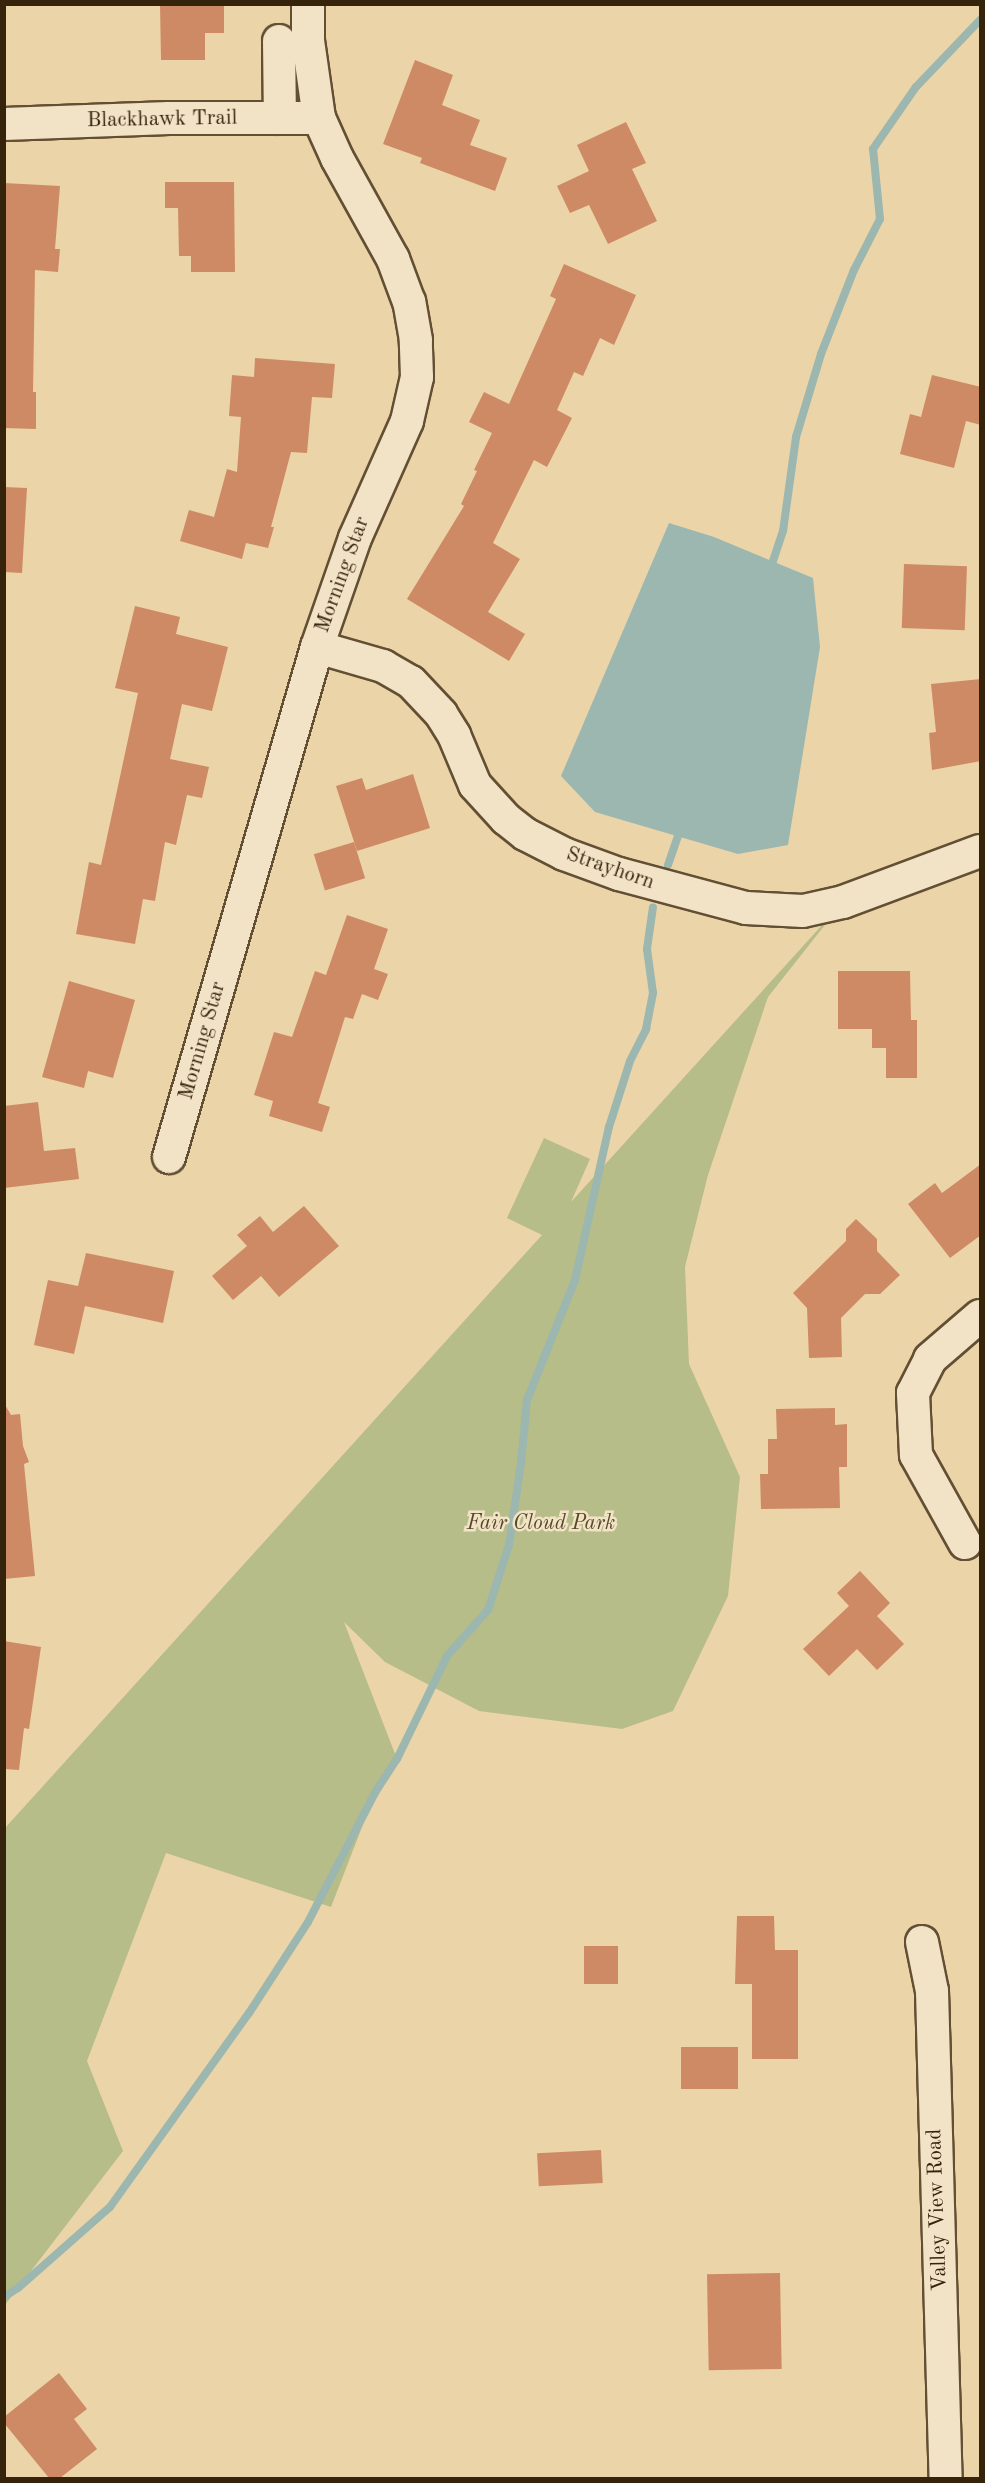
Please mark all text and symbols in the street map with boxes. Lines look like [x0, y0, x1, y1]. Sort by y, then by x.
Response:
street label: Blackhawk Trail [87, 106, 237, 134]
street label: Morning Star [310, 514, 376, 636]
street label: Strayhorn [562, 842, 658, 896]
street label: Morning Star [174, 979, 232, 1103]
park label: Fair Cloud Park [467, 1511, 615, 1537]
street label: Valley View Road [923, 2128, 953, 2292]

